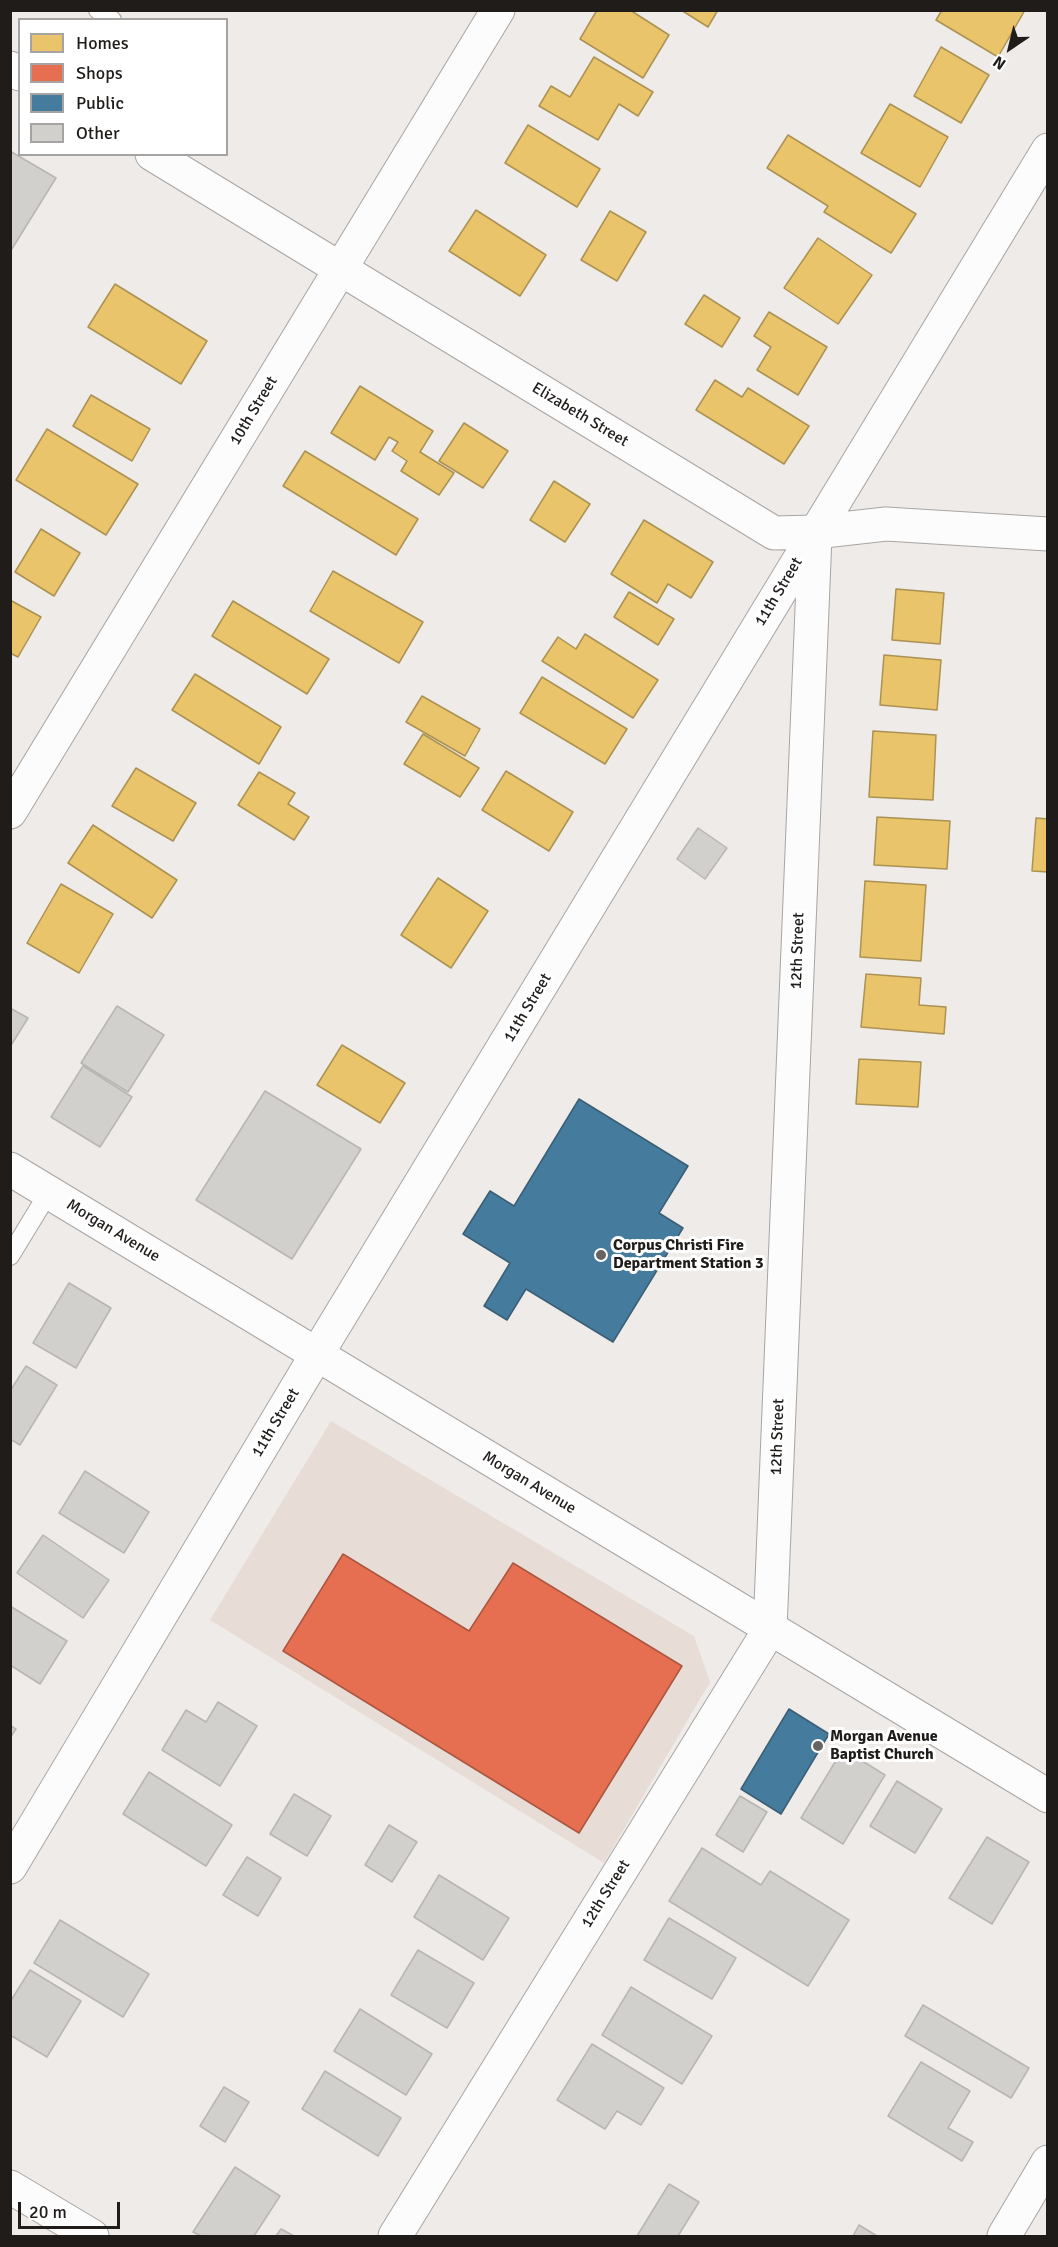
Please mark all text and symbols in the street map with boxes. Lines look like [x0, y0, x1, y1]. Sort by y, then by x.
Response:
legend [18, 18, 228, 156]
north arrow [980, 18, 1040, 78]
text: Homes [76, 32, 129, 54]
text: N [989, 51, 1010, 74]
text: Shops [76, 62, 123, 84]
text: Public [76, 92, 124, 114]
text: Other [76, 122, 120, 144]
street label: 10th Street [226, 373, 282, 449]
street label: Elizabeth Street [528, 379, 632, 451]
street label: 11th Street [751, 554, 807, 630]
street label: 12th Street [787, 912, 809, 990]
street label: 11th Street [500, 970, 556, 1046]
street label: Morgan Avenue [63, 1196, 163, 1266]
place label: Corpus Christi Fire Department Station 3 [613, 1236, 764, 1274]
marker: Corpus Christi Fire Department Station 3 [594, 1248, 608, 1262]
street label: 11th Street [248, 1385, 304, 1461]
street label: 12th Street [767, 1398, 789, 1476]
street label: Morgan Avenue [479, 1448, 579, 1518]
place label: Morgan Avenue Baptist Church [830, 1727, 938, 1765]
marker: Morgan Avenue Baptist Church [811, 1739, 825, 1753]
street label: 12th Street [578, 1856, 634, 1932]
scale bar [21, 2190, 123, 2228]
text: 20 m [29, 2201, 67, 2223]

